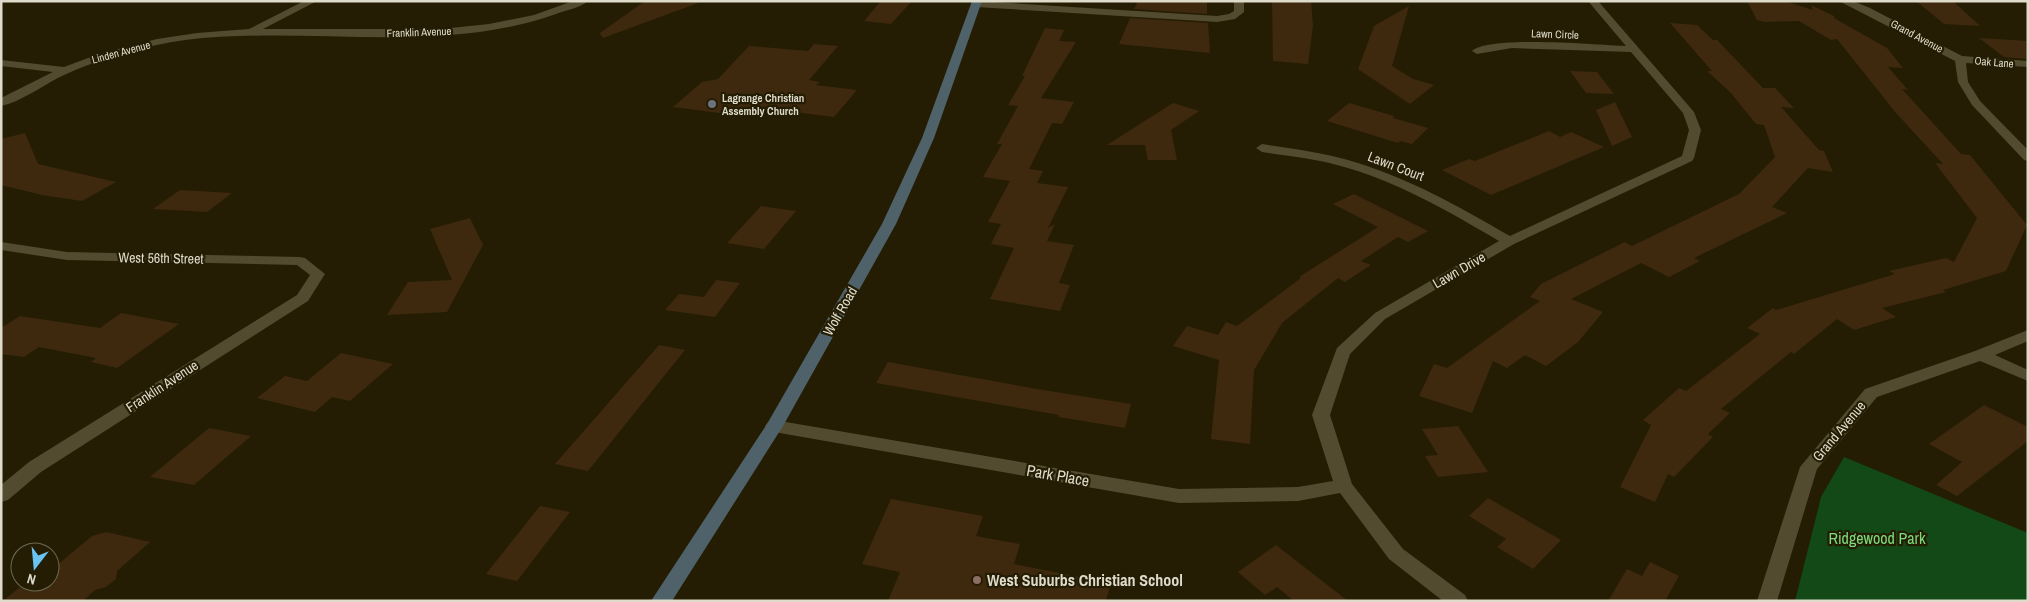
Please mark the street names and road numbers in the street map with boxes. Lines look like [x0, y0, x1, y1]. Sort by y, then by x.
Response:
street label: Grand Avenue [1888, 16, 1946, 56]
street label: Franklin Avenue [386, 24, 452, 40]
street label: Lawn Circle [1531, 26, 1579, 42]
street label: Linden Avenue [90, 37, 152, 67]
street label: Oak Lane [1974, 53, 2014, 71]
street label: Lawn Court [1365, 147, 1427, 185]
street label: West 56th Street [118, 248, 204, 268]
street label: Lawn Drive [1429, 248, 1489, 292]
street label: Wolf Road [819, 283, 861, 339]
street label: Franklin Avenue [122, 356, 202, 416]
street label: Grand Avenue [1809, 397, 1869, 465]
street label: Park Place [1025, 459, 1091, 491]

